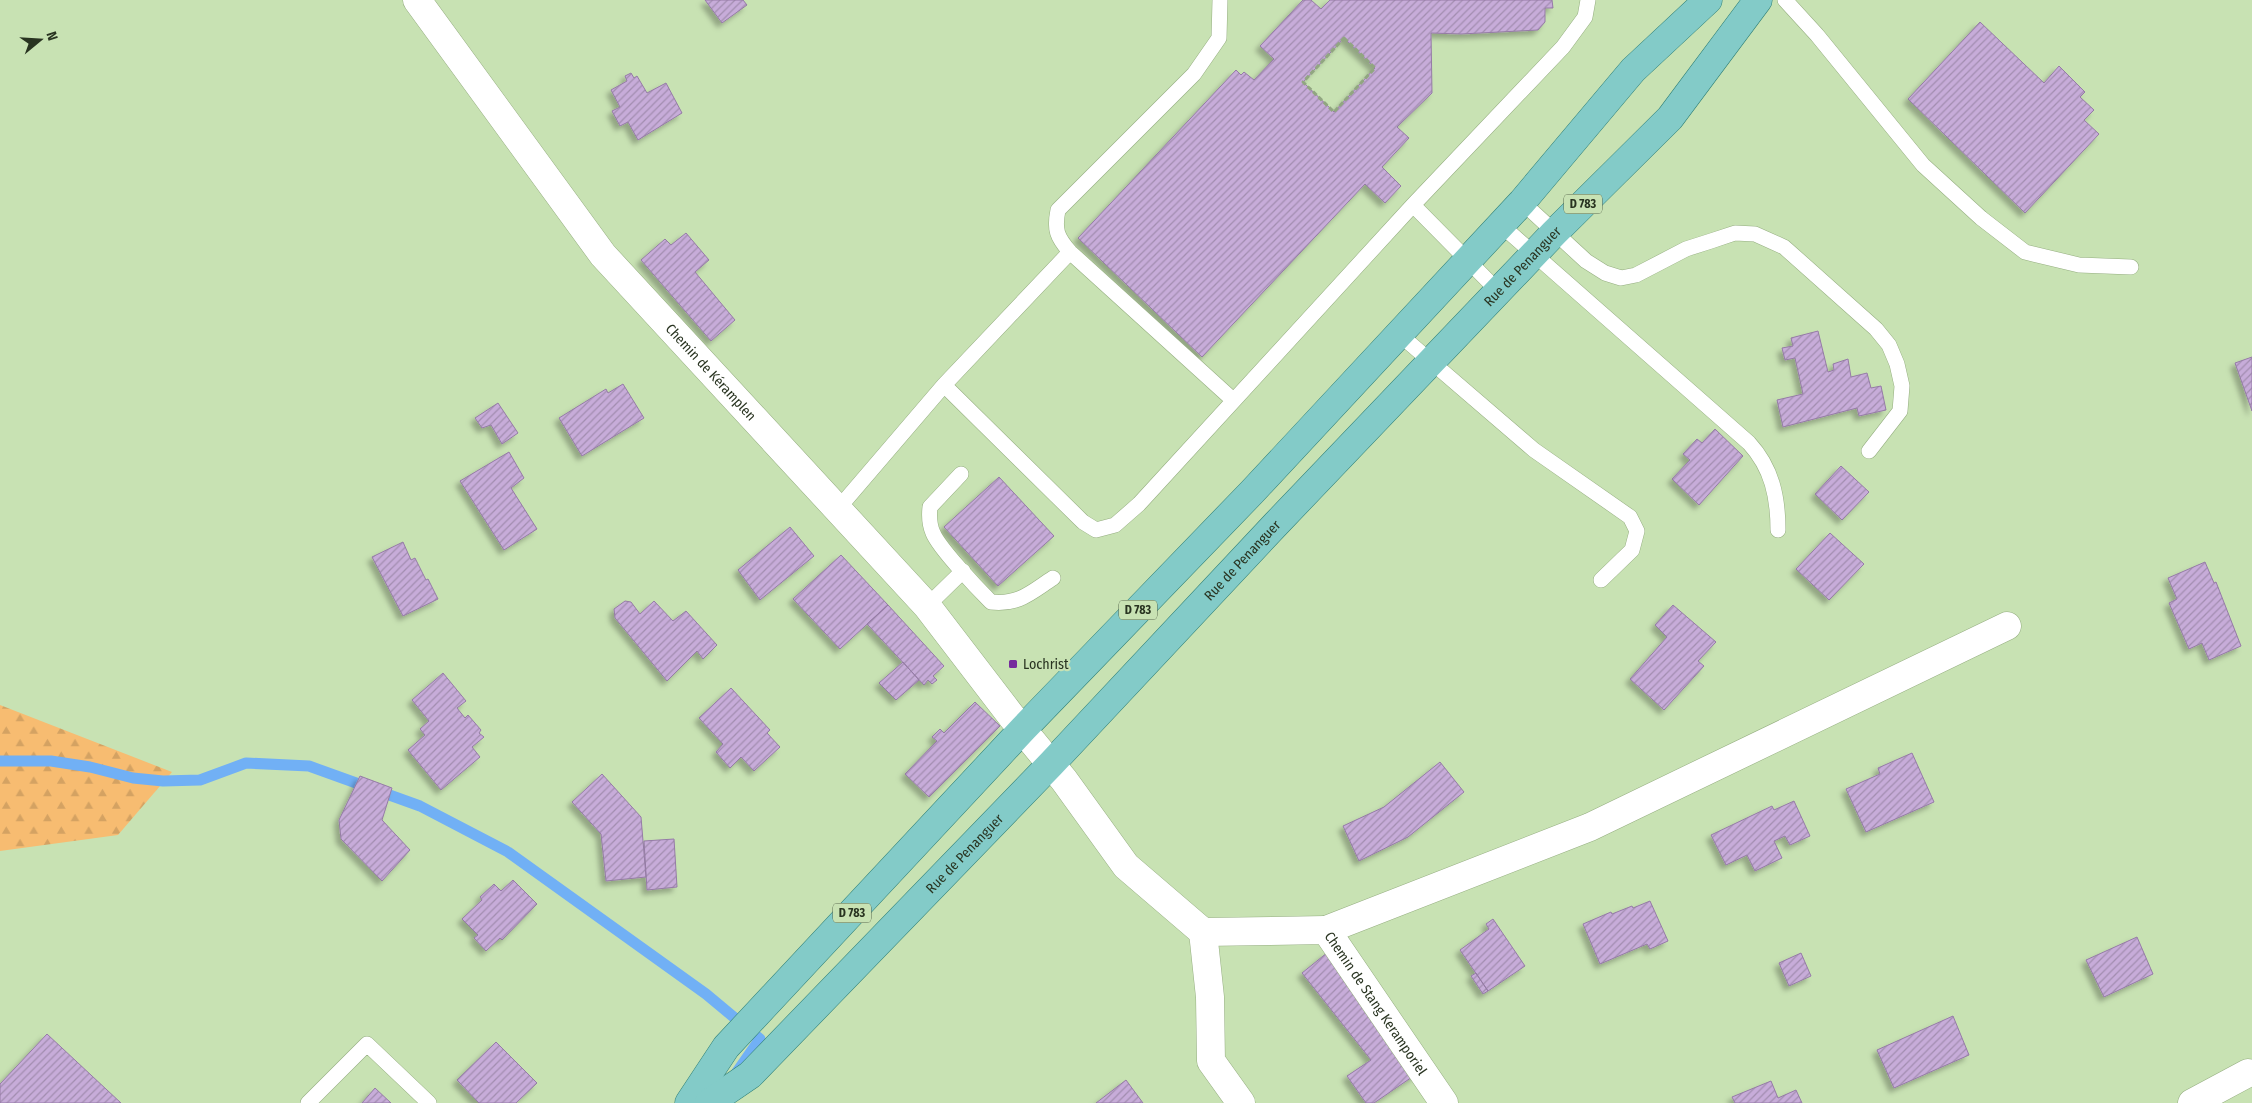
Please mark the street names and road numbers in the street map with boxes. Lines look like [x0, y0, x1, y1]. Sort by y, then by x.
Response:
road number: D 783 [1564, 194, 1602, 213]
street label: Rue de Penanguer [1480, 223, 1564, 310]
street label: Chemin de Kéramplen [662, 320, 760, 424]
street label: Rue de Penanguer [1200, 516, 1284, 604]
road number: D 783 [1119, 600, 1157, 620]
street label: Rue de Penanguer [922, 810, 1007, 897]
road number: D 783 [833, 904, 871, 922]
street label: Chemin de Stang Keramporiel [1321, 928, 1431, 1078]

